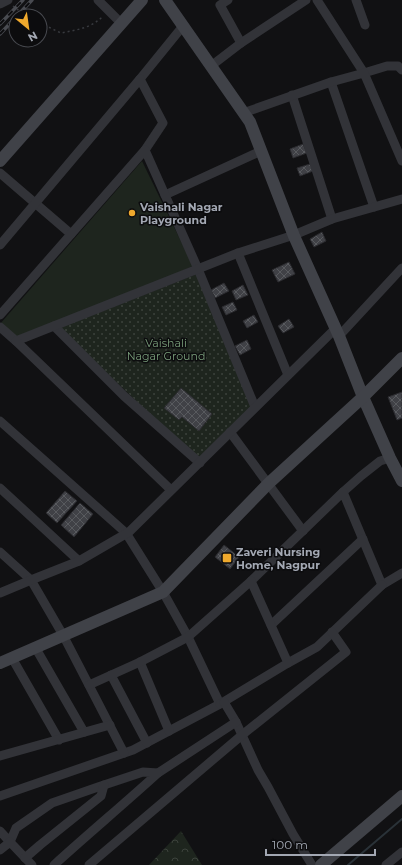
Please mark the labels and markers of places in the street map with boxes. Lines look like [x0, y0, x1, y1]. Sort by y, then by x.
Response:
place label: Vaishali Nagar Playground [139, 200, 223, 227]
marker: Vaishali Nagar Playground [127, 208, 137, 218]
place label: Zaveri Nursing Home, Nagpur [236, 545, 320, 572]
marker: Zaveri Nursing Home, Nagpur [221, 552, 233, 564]

